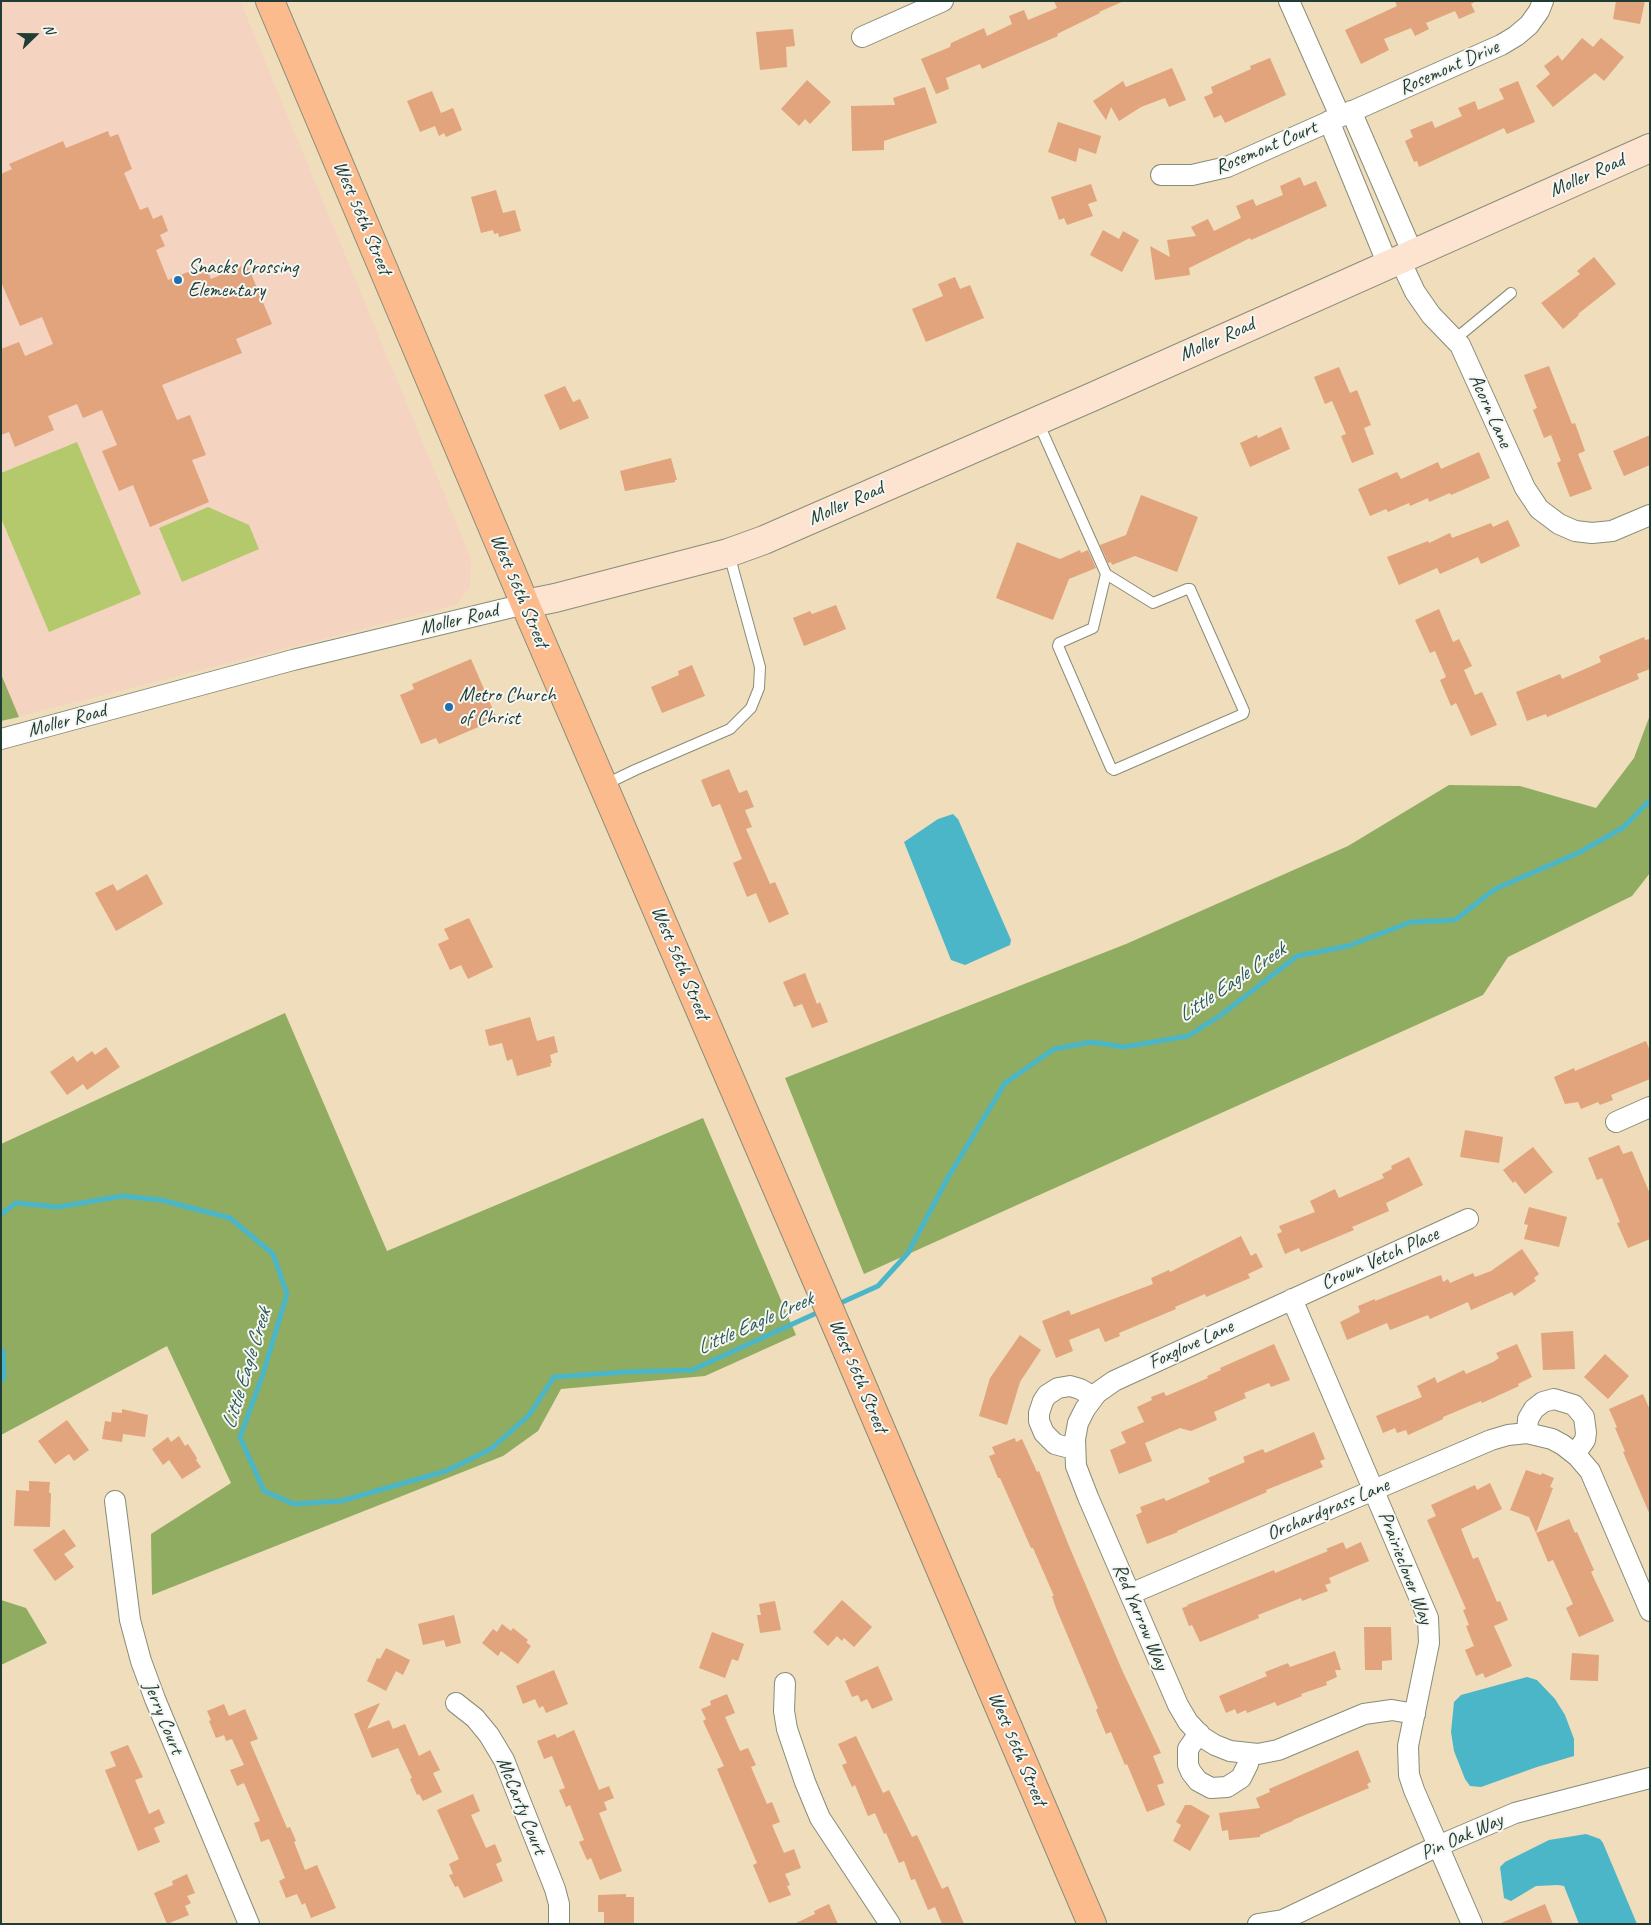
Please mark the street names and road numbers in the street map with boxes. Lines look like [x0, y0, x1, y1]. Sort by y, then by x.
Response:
street label: Rosemont Drive [1395, 35, 1503, 101]
street label: Rosemont Court [1211, 116, 1321, 180]
street label: Moller Road [1545, 149, 1629, 203]
street label: West 56th Street [327, 157, 397, 279]
street label: Moller Road [1175, 313, 1259, 367]
street label: Acorn Lane [1463, 370, 1517, 452]
street label: Moller Road [804, 477, 888, 531]
street label: West 56th Street [484, 530, 554, 652]
street label: Moller Road [417, 599, 501, 641]
street label: Moller Road [25, 699, 109, 743]
street label: West 56th Street [645, 902, 715, 1024]
street label: Crown Vetch Place [1317, 1222, 1443, 1296]
street label: West 56th Street [823, 1315, 893, 1437]
street label: Foxglove Lane [1145, 1315, 1237, 1375]
street label: Orchardgrass Lane [1263, 1473, 1393, 1547]
street label: Prairieclover Way [1372, 1508, 1438, 1628]
street label: Red Yarrow Way [1107, 1560, 1173, 1674]
street label: Jerry Court [138, 1678, 188, 1758]
street label: West 56th Street [982, 1688, 1052, 1810]
street label: McCarty Court [491, 1754, 551, 1858]
street label: Pin Oak Way [1417, 1808, 1507, 1866]

